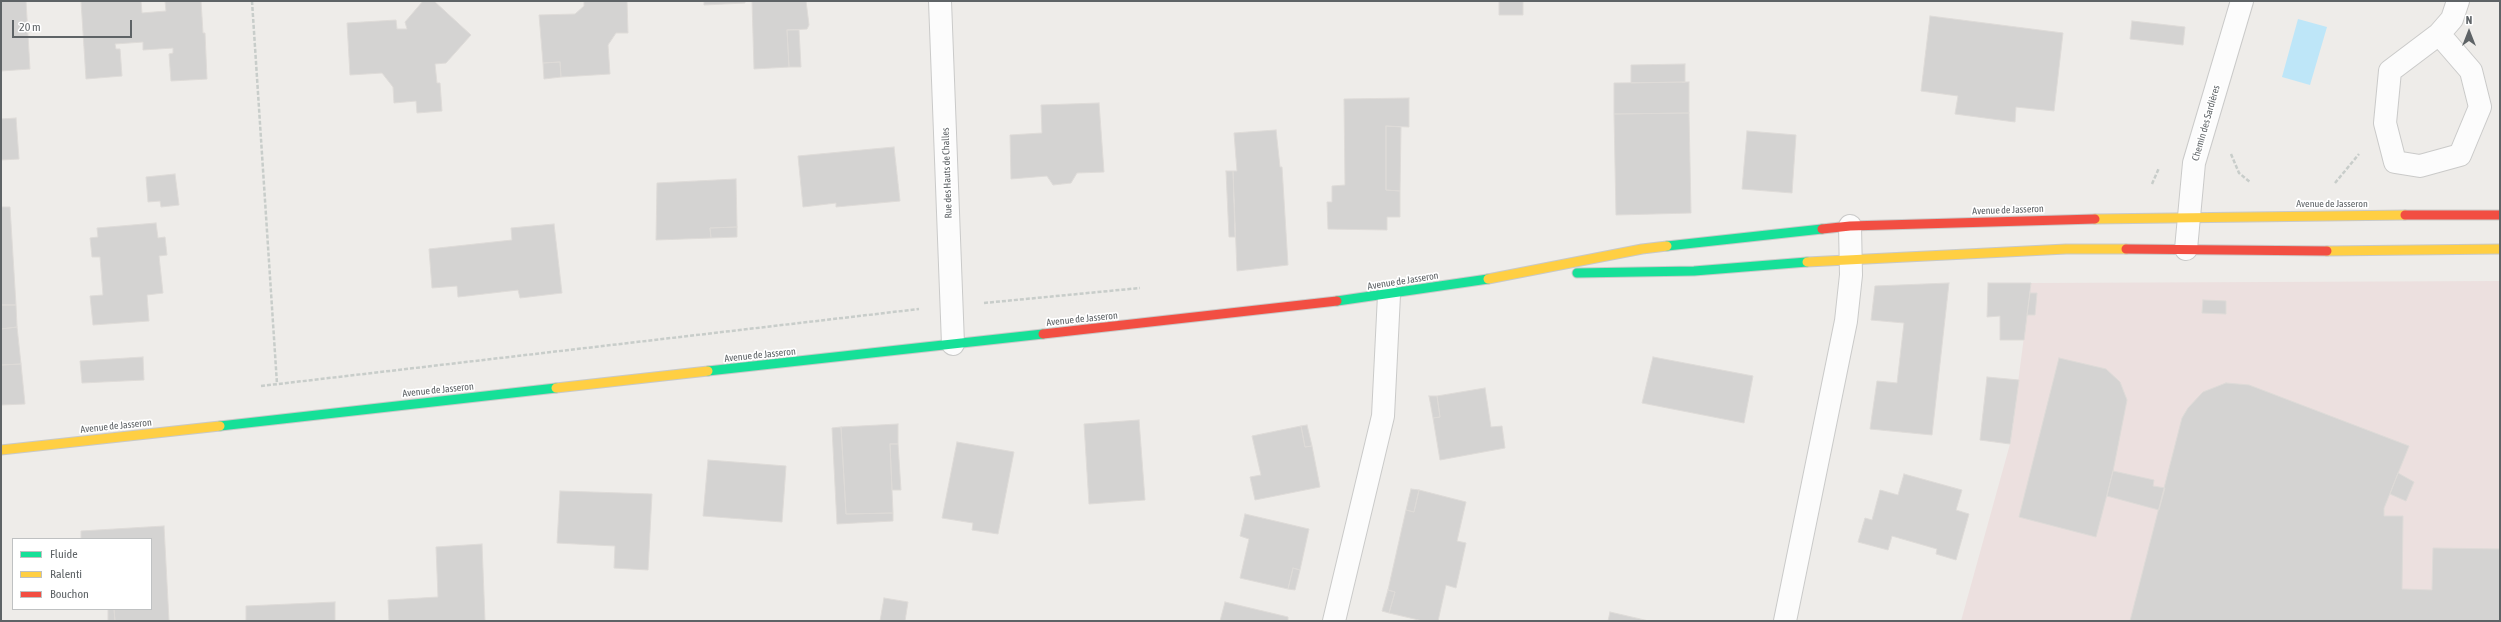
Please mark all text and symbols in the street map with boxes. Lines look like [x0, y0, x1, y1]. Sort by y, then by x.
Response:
scale bar [14, 12, 134, 38]
north arrow [2449, 12, 2489, 52]
text: N [2466, 14, 2472, 26]
text: 20 m [19, 20, 41, 34]
street label: Chemin des Sardières [2189, 84, 2223, 162]
street label: Rue des Hauts de Challes [939, 127, 955, 219]
street label: Avenue de Jasseron [2296, 198, 2368, 210]
street label: Avenue de Jasseron [1972, 203, 2044, 217]
street label: Avenue de Jasseron [1367, 269, 1439, 293]
street label: Avenue de Jasseron [1046, 309, 1118, 329]
street label: Avenue de Jasseron [724, 345, 796, 365]
street label: Avenue de Jasseron [402, 380, 474, 400]
street label: Avenue de Jasseron [80, 416, 152, 436]
legend [12, 538, 152, 610]
text: Fluide [50, 547, 78, 561]
text: Ralenti [50, 567, 82, 581]
text: Bouchon [50, 587, 89, 601]

